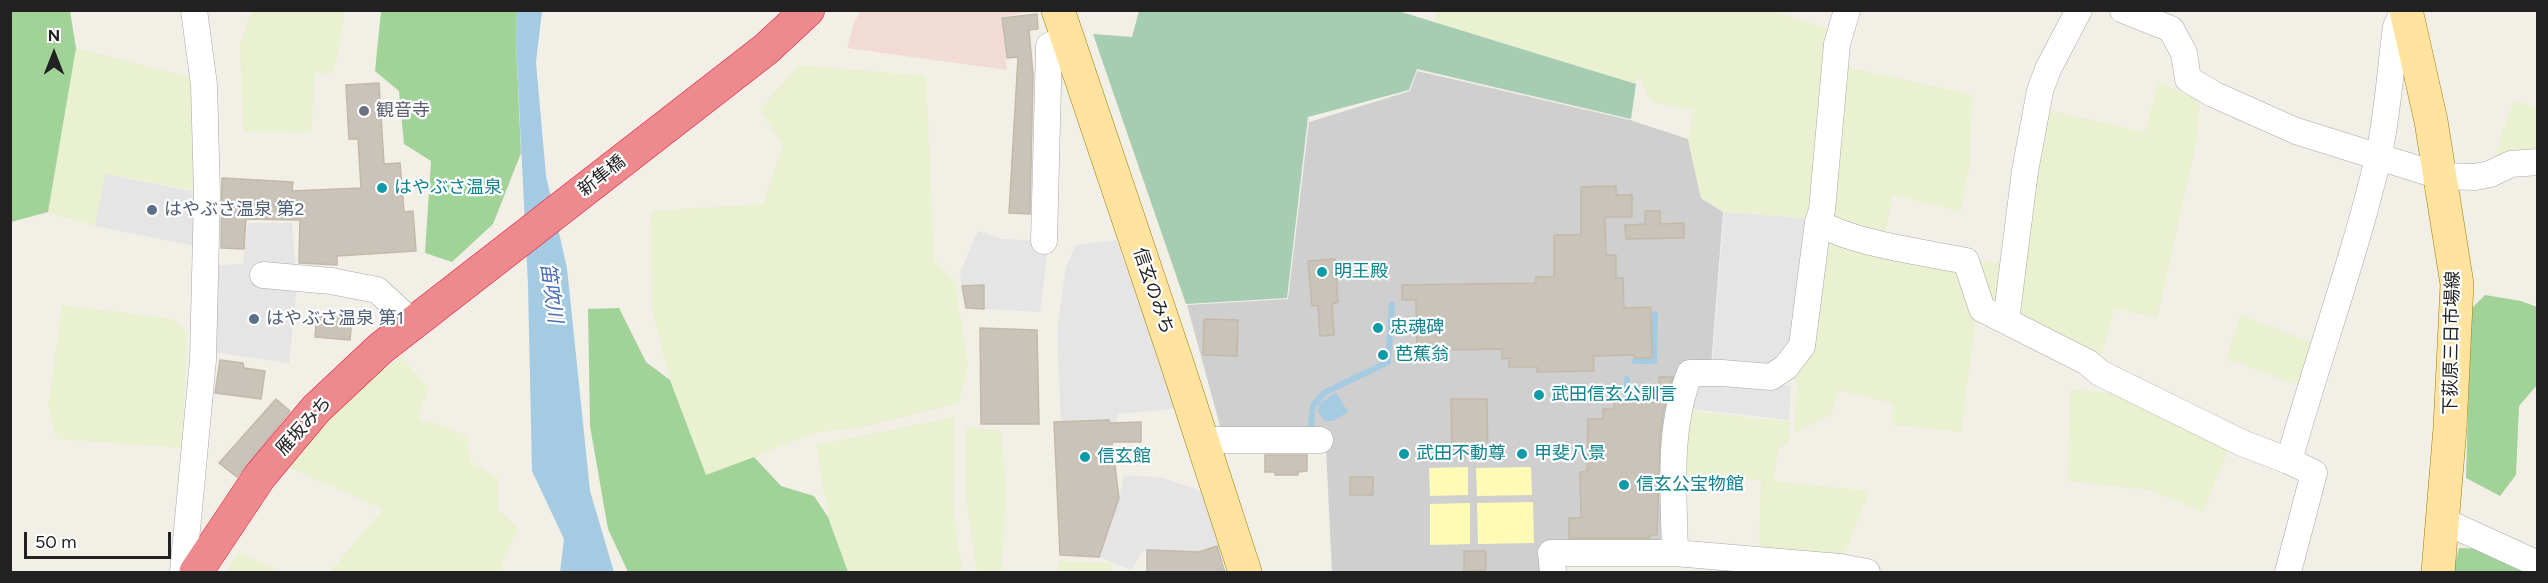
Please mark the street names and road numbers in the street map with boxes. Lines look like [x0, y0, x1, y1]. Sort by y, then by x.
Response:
street label: 新隼橋 [574, 151, 630, 201]
street label: 信玄のみち [1128, 245, 1178, 337]
street label: 下荻原三日市場線 [2440, 271, 2464, 415]
street label: 雁坂みち [272, 392, 336, 460]

